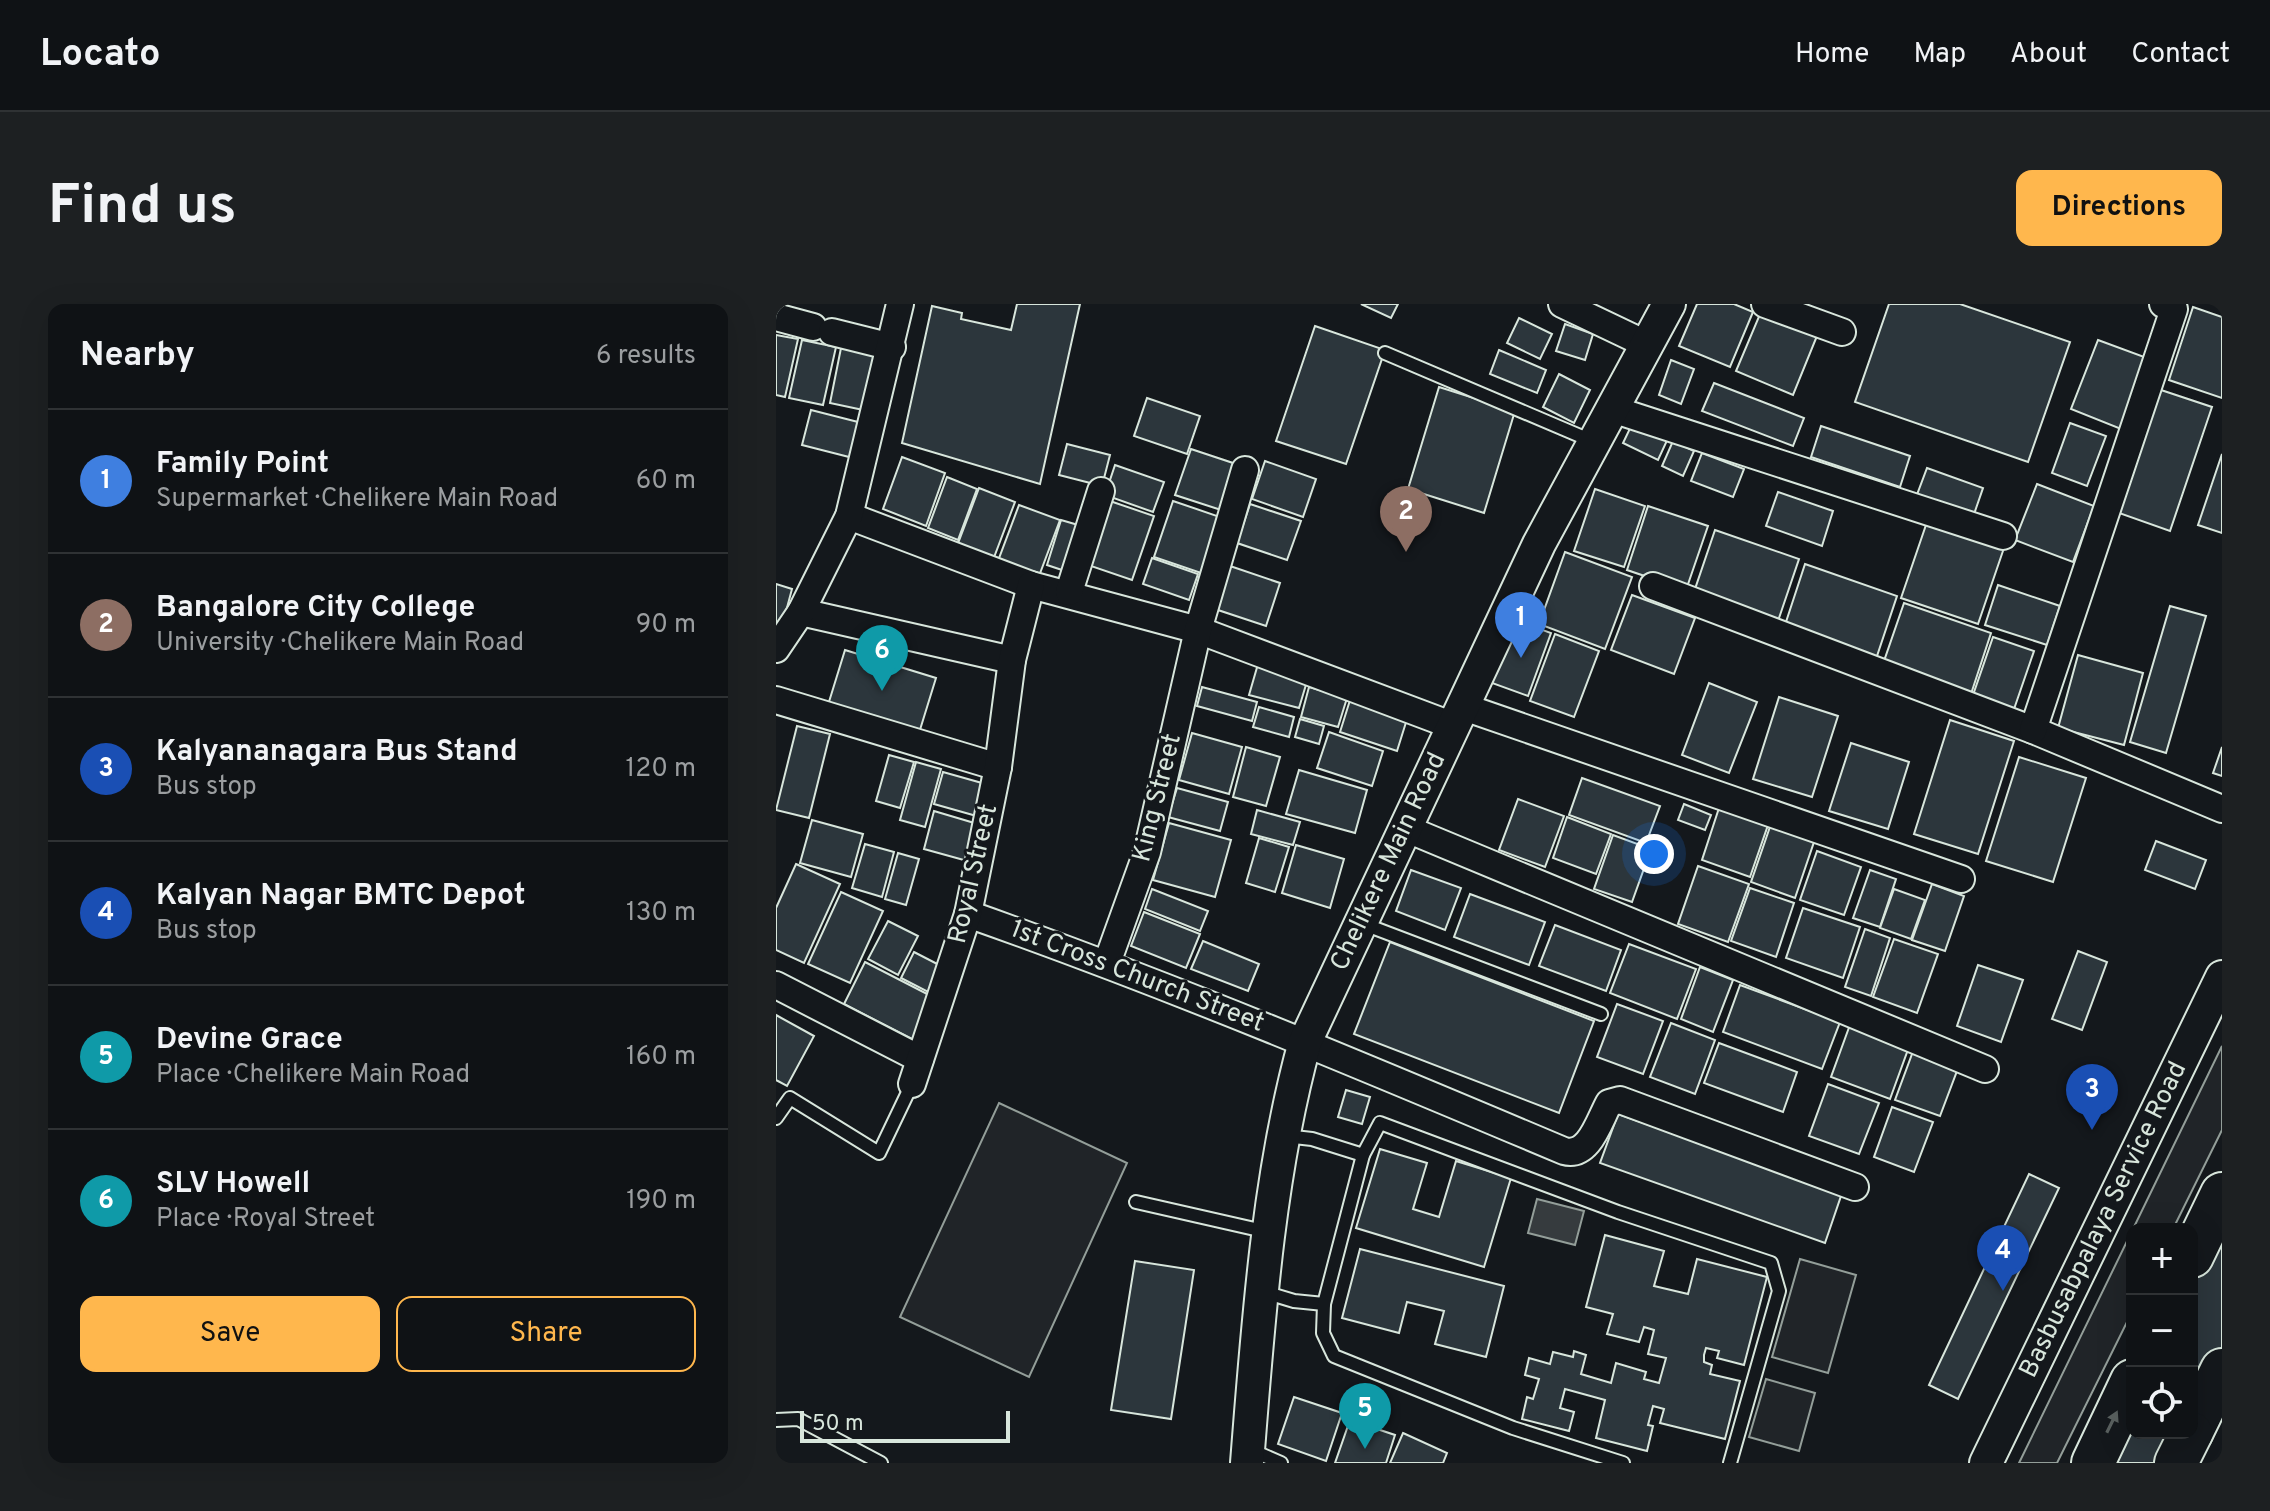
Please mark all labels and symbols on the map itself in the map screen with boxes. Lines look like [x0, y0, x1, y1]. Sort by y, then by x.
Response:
pin: 2 [1380, 486, 1432, 552]
pin: 1 [1495, 592, 1547, 658]
pin: 6 [856, 625, 908, 691]
street label: King Street [1126, 730, 1190, 866]
street label: Chelikere Main Road [1324, 747, 1454, 977]
street label: Royal Street [942, 801, 1006, 947]
your location [1634, 834, 1674, 874]
street label: 1st Cross Church Street [1005, 913, 1269, 1041]
street label: Basbusabpalaya Service Road [2013, 1056, 2195, 1384]
pin: 3 [2066, 1064, 2118, 1130]
pin: 4 [1977, 1225, 2029, 1291]
pin: 5 [1339, 1383, 1391, 1449]
scale bar [800, 1407, 1010, 1443]
one-way arrow [2105, 1410, 2119, 1434]

